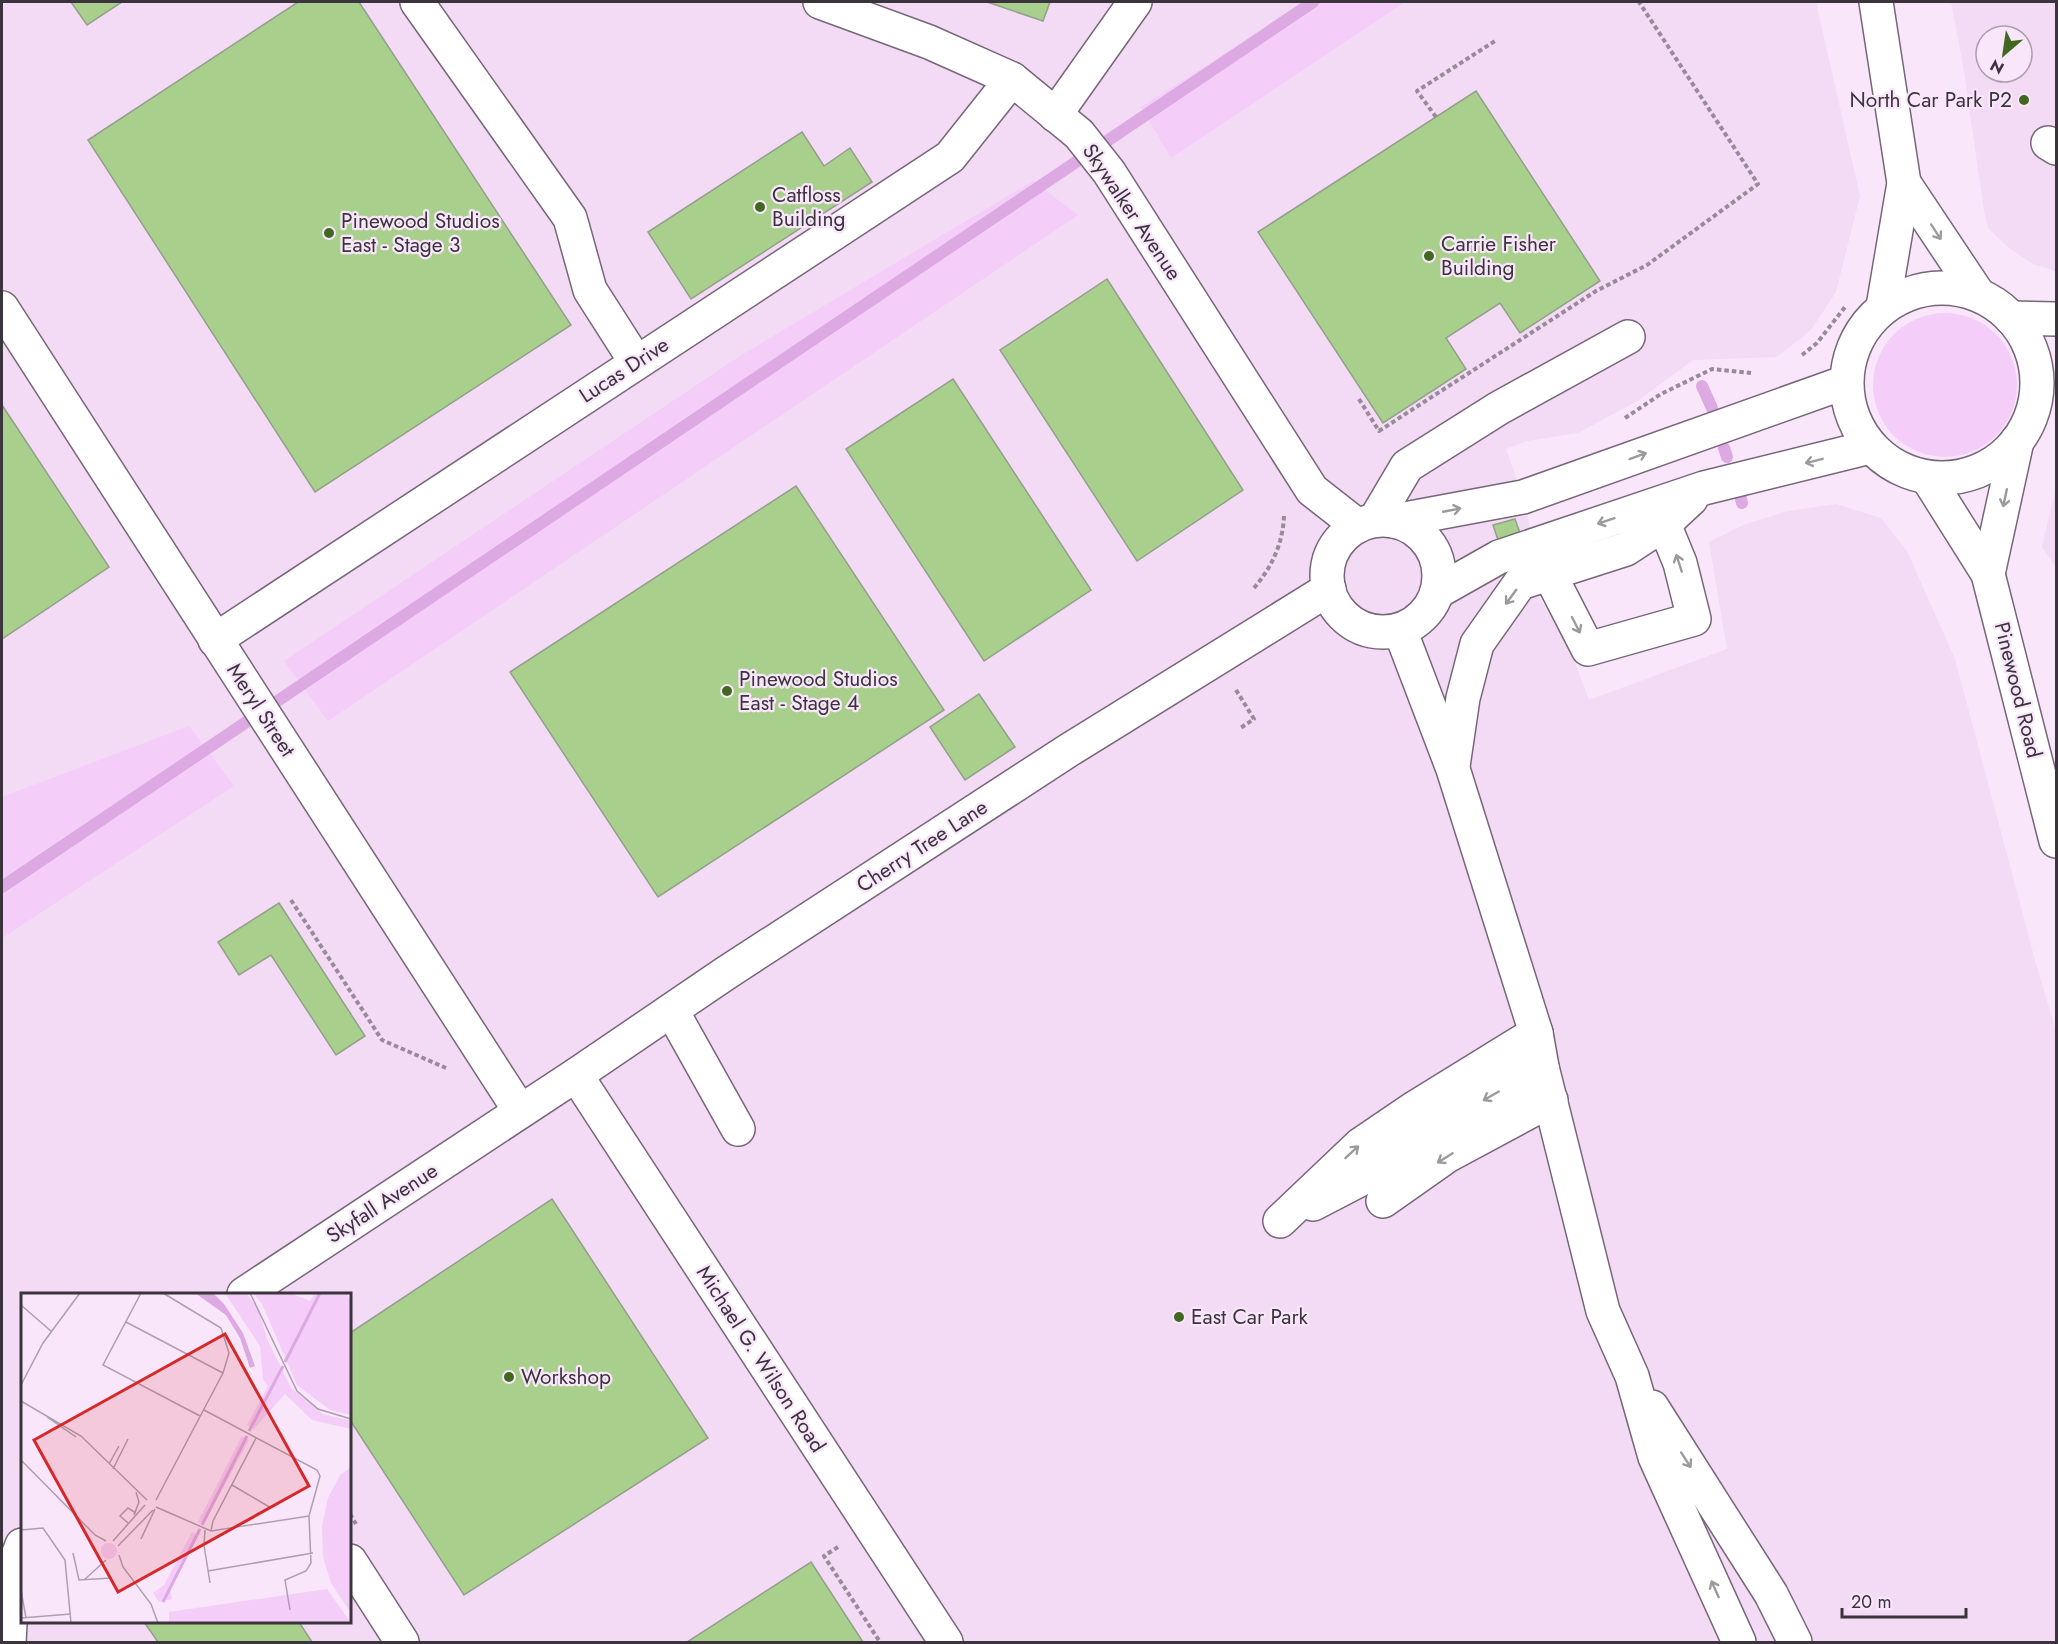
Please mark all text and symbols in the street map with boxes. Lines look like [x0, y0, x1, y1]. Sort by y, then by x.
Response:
north arrow [1974, 24, 2034, 84]
text: N [1986, 54, 2008, 80]
place label: North Car Park P2 [1850, 85, 2012, 115]
marker: North Car Park P2 [2017, 93, 2031, 107]
street label: Skywalker Avenue [1075, 138, 1189, 286]
place label: Catfloss Building [772, 180, 845, 234]
marker: Catfloss Building [753, 200, 767, 214]
place label: Pinewood Studios East - Stage 3 [341, 206, 500, 260]
one-way arrow [1930, 223, 1943, 240]
marker: Pinewood Studios East - Stage 3 [322, 226, 336, 240]
place label: Carrie Fisher Building [1441, 229, 1557, 283]
marker: Carrie Fisher Building [1422, 249, 1436, 263]
street label: Lucas Drive [573, 330, 675, 410]
one-way arrow [1628, 449, 1647, 460]
one-way arrow [1804, 455, 1823, 467]
one-way arrow [1999, 488, 2010, 507]
one-way arrow [1441, 504, 1461, 515]
one-way arrow [1597, 516, 1616, 527]
one-way arrow [1673, 554, 1684, 573]
one-way arrow [1505, 588, 1517, 604]
one-way arrow [1570, 616, 1582, 633]
street label: Pinewood Road [1987, 619, 2049, 761]
street label: Meryl Street [220, 657, 302, 763]
place label: Pinewood Studios East - Stage 4 [739, 664, 898, 718]
marker: Pinewood Studios East - Stage 4 [720, 684, 734, 698]
street label: Cherry Tree Lane [850, 792, 994, 900]
one-way arrow [1483, 1091, 1500, 1103]
one-way arrow [1345, 1144, 1360, 1159]
one-way arrow [1437, 1153, 1454, 1165]
street label: Skyfall Avenue [320, 1156, 444, 1250]
street label: Michael G. Wilson Road [689, 1260, 833, 1458]
inset map [21, 1293, 351, 1623]
place label: East Car Park [1191, 1302, 1309, 1332]
marker: East Car Park [1172, 1310, 1186, 1324]
place label: Workshop [521, 1362, 611, 1392]
marker: Workshop [502, 1370, 516, 1384]
one-way arrow [1680, 1451, 1692, 1468]
one-way arrow [1709, 1581, 1720, 1599]
scale bar [1842, 1581, 1966, 1619]
text: 20 m [1851, 1589, 1891, 1615]

